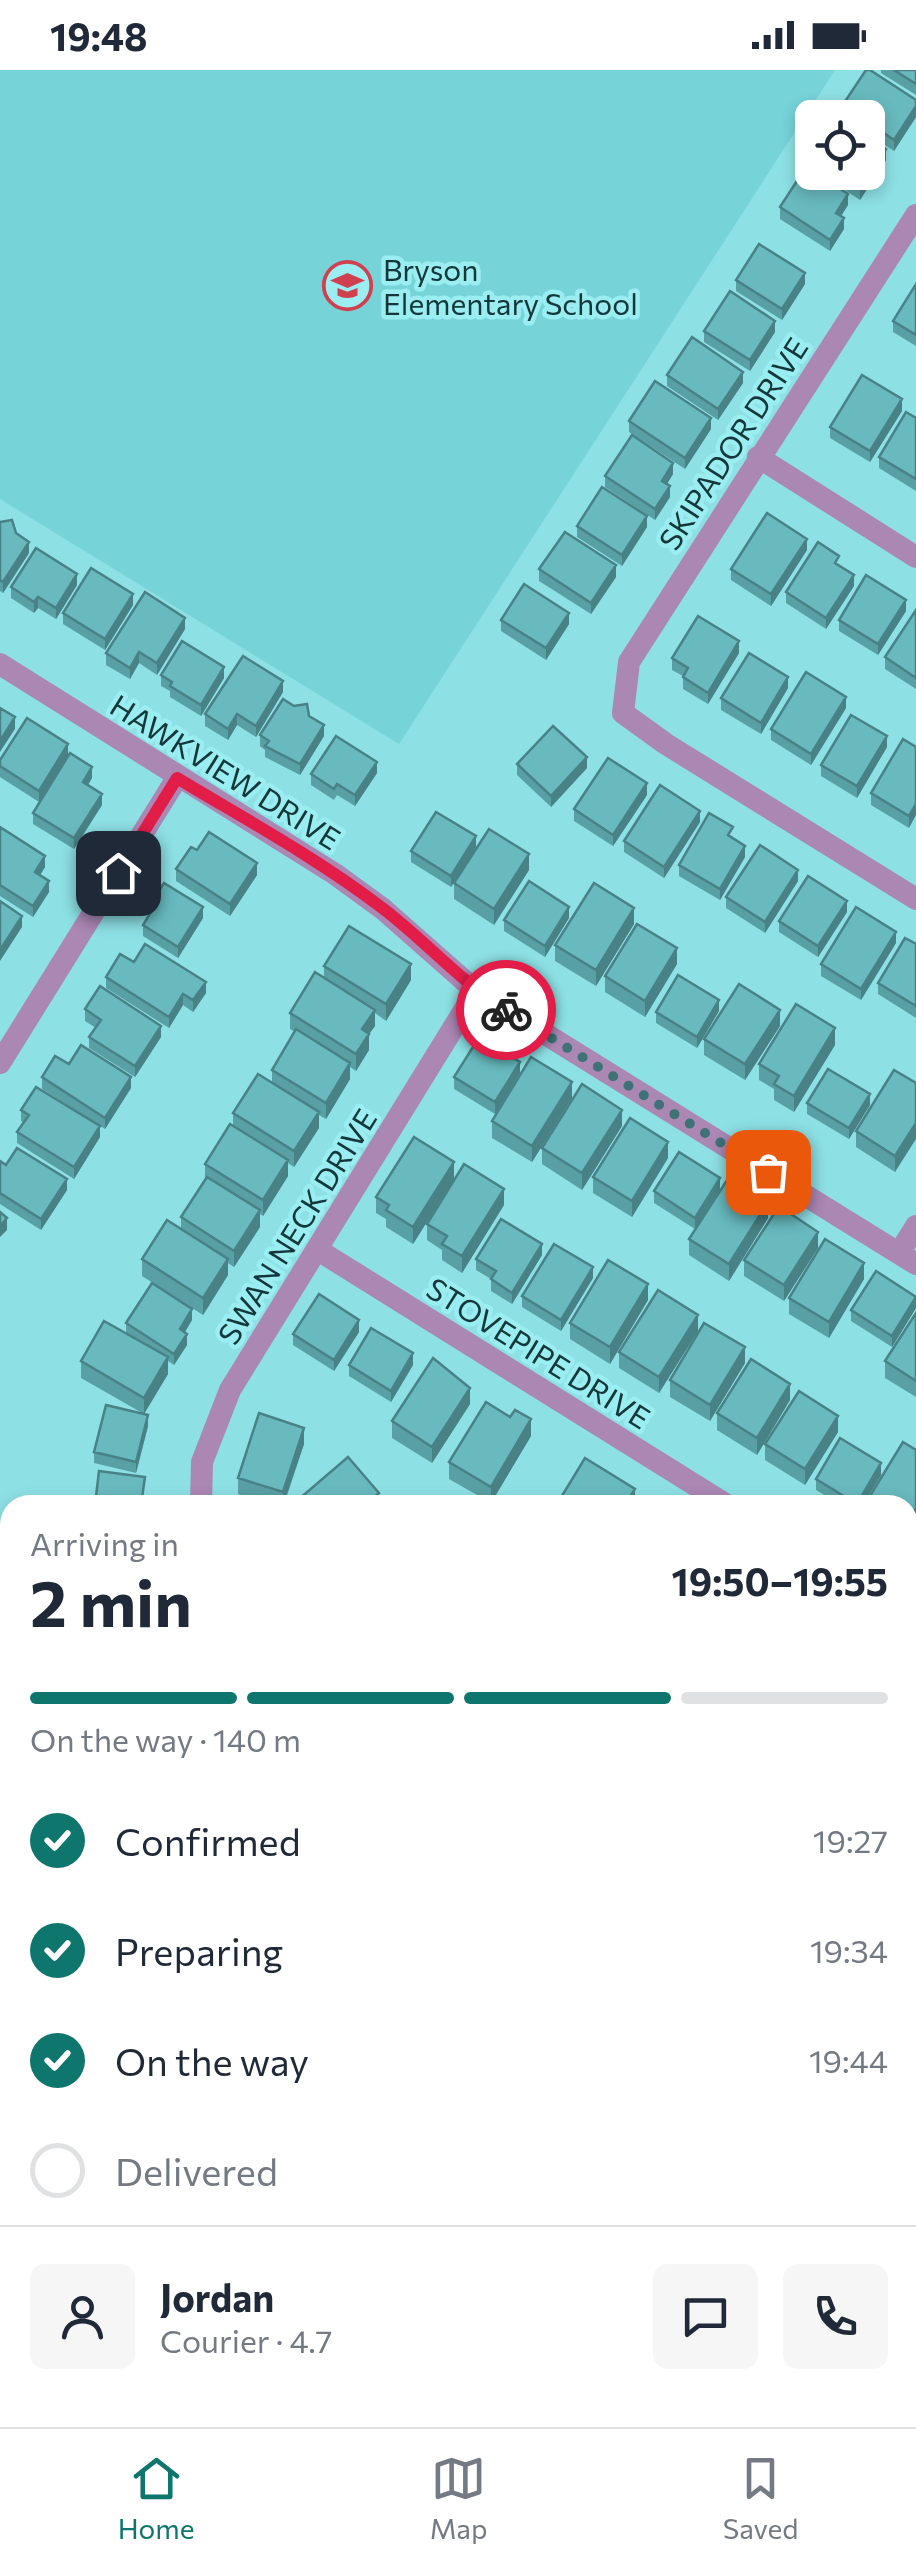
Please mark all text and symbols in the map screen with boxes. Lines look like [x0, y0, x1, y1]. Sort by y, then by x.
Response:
text: 19:48 [50, 12, 148, 59]
map controls [795, 100, 885, 190]
button: locate [795, 100, 885, 190]
place label: Bryson Elementary School [383, 250, 638, 321]
school or university icon: Bryson Elementary School [322, 259, 374, 311]
street label: SKIPADOR DRIVE [650, 330, 814, 556]
street label: HAWKVIEW DRIVE [104, 685, 348, 857]
pin [76, 831, 161, 916]
icon: home [91, 846, 146, 901]
courier [456, 960, 556, 1060]
icon: bike [479, 983, 534, 1038]
street label: SWAN NECK DRIVE [209, 1102, 383, 1350]
pin [726, 1130, 811, 1215]
icon: bag [741, 1145, 796, 1200]
street label: STOVEPIPE DRIVE [421, 1268, 657, 1436]
text: Arriving in [30, 1523, 179, 1563]
text: 19:50–19:55 [672, 1557, 888, 1604]
text: 2 min [30, 1561, 192, 1640]
text: On the way · 140 m [30, 1719, 301, 1759]
icon: check [30, 1813, 85, 1868]
text: Confirmed [115, 1817, 301, 1864]
text: 19:27 [813, 1820, 888, 1860]
icon: check [30, 1923, 85, 1978]
text: Preparing [115, 1927, 283, 1974]
text: 19:34 [810, 1930, 888, 1970]
icon: check [30, 2033, 85, 2088]
text: On the way [115, 2037, 309, 2084]
text: 19:44 [809, 2040, 888, 2080]
text: Delivered [115, 2147, 278, 2194]
button: person [30, 2264, 135, 2369]
button: chat [653, 2264, 758, 2369]
button: phone [783, 2264, 888, 2369]
text: Jordan [160, 2273, 274, 2320]
text: Courier · 4.7 [160, 2320, 333, 2360]
tab: Home [118, 2451, 195, 2545]
tab: Map [430, 2451, 488, 2545]
tab: Saved [723, 2451, 798, 2545]

